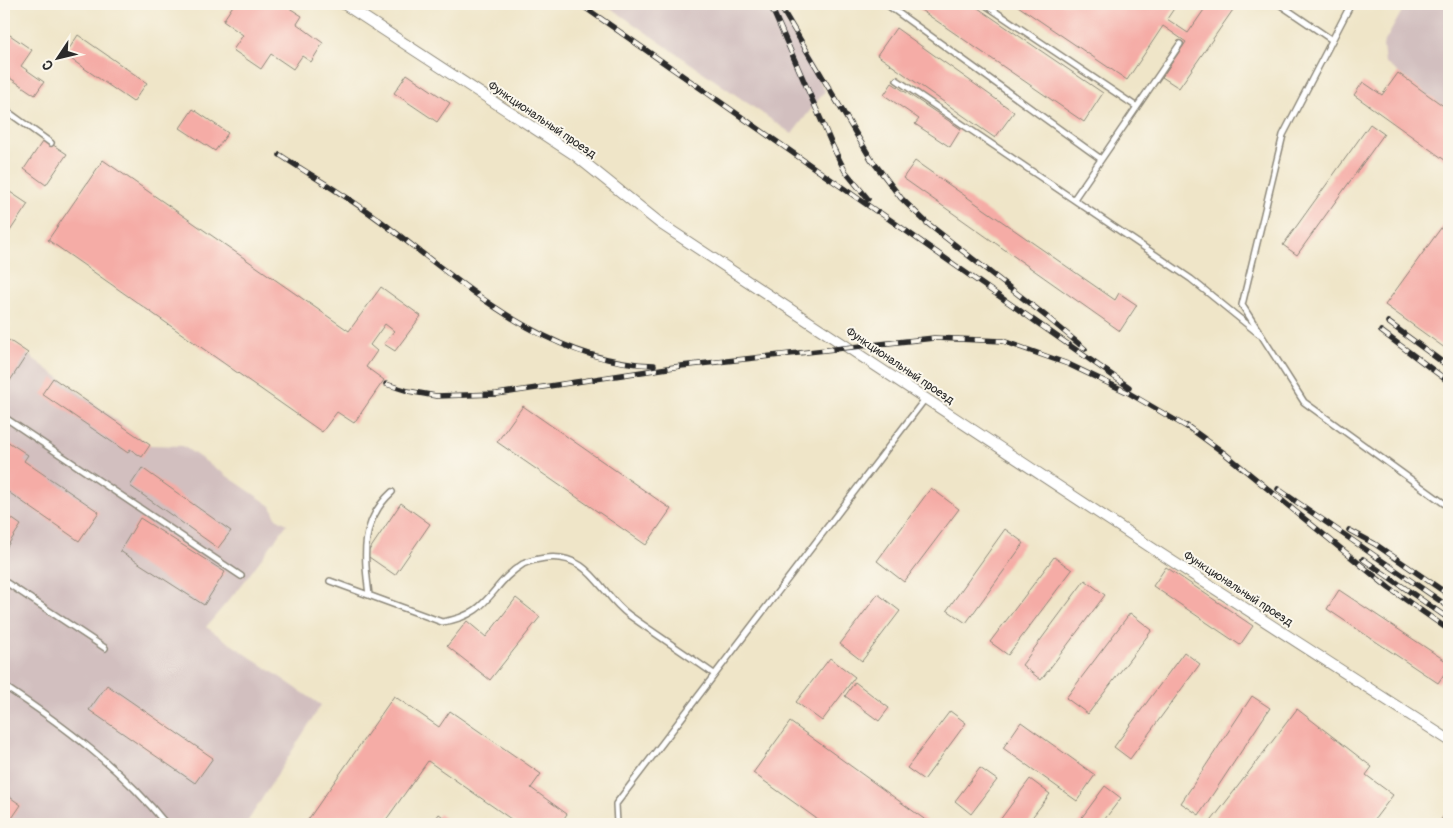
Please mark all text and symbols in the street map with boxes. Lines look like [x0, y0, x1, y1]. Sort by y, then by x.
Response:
north arrow [32, 32, 82, 82]
text: С [38, 56, 57, 74]
street label: Функциональный проезд [485, 78, 600, 162]
street label: Функциональный проезд [843, 324, 958, 408]
street label: Функциональный проезд [1181, 548, 1296, 630]

